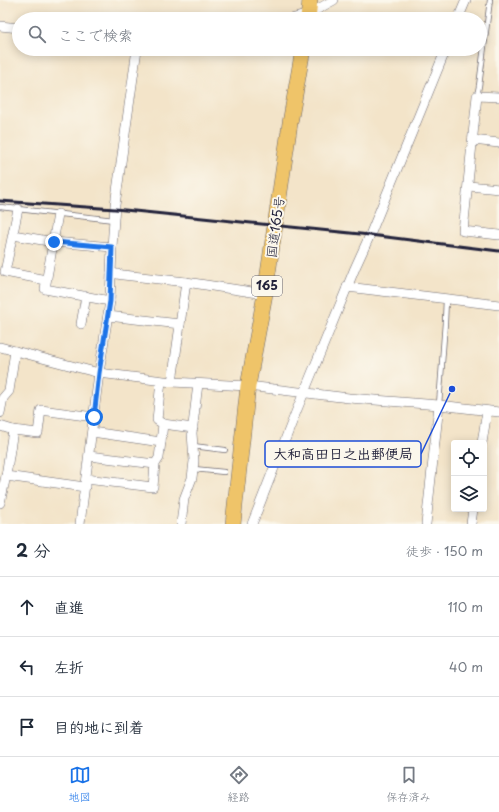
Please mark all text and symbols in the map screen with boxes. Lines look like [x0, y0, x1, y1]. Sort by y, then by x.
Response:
search box [12, 12, 487, 56]
icon: search [26, 23, 48, 45]
text: ここで検索 [58, 23, 133, 46]
street label: 国道165号 [261, 195, 288, 259]
route end [45, 233, 63, 251]
road number: 165 [252, 276, 282, 296]
route start [85, 408, 103, 426]
map controls [451, 440, 487, 512]
button: locate [451, 440, 487, 476]
callout: 大和高田日之出郵便局 [265, 441, 421, 467]
text: 大和高田日之出郵便局 [273, 443, 413, 464]
button: layers [451, 476, 487, 512]
text: 2 分 [16, 537, 50, 563]
text: 徒歩 · 150 m [406, 541, 483, 560]
text: 直進 [54, 595, 84, 618]
icon: ahead [16, 596, 38, 618]
text: 110 m [448, 597, 483, 616]
text: 左折 [54, 655, 84, 678]
icon: left [16, 656, 38, 678]
text: 40 m [449, 657, 483, 676]
text: 目的地に到着 [54, 715, 144, 738]
icon: arrive [16, 716, 38, 738]
tab: 地図 [69, 764, 91, 805]
tab: 経路 [228, 764, 250, 805]
tab: 保存済み [387, 764, 431, 805]

